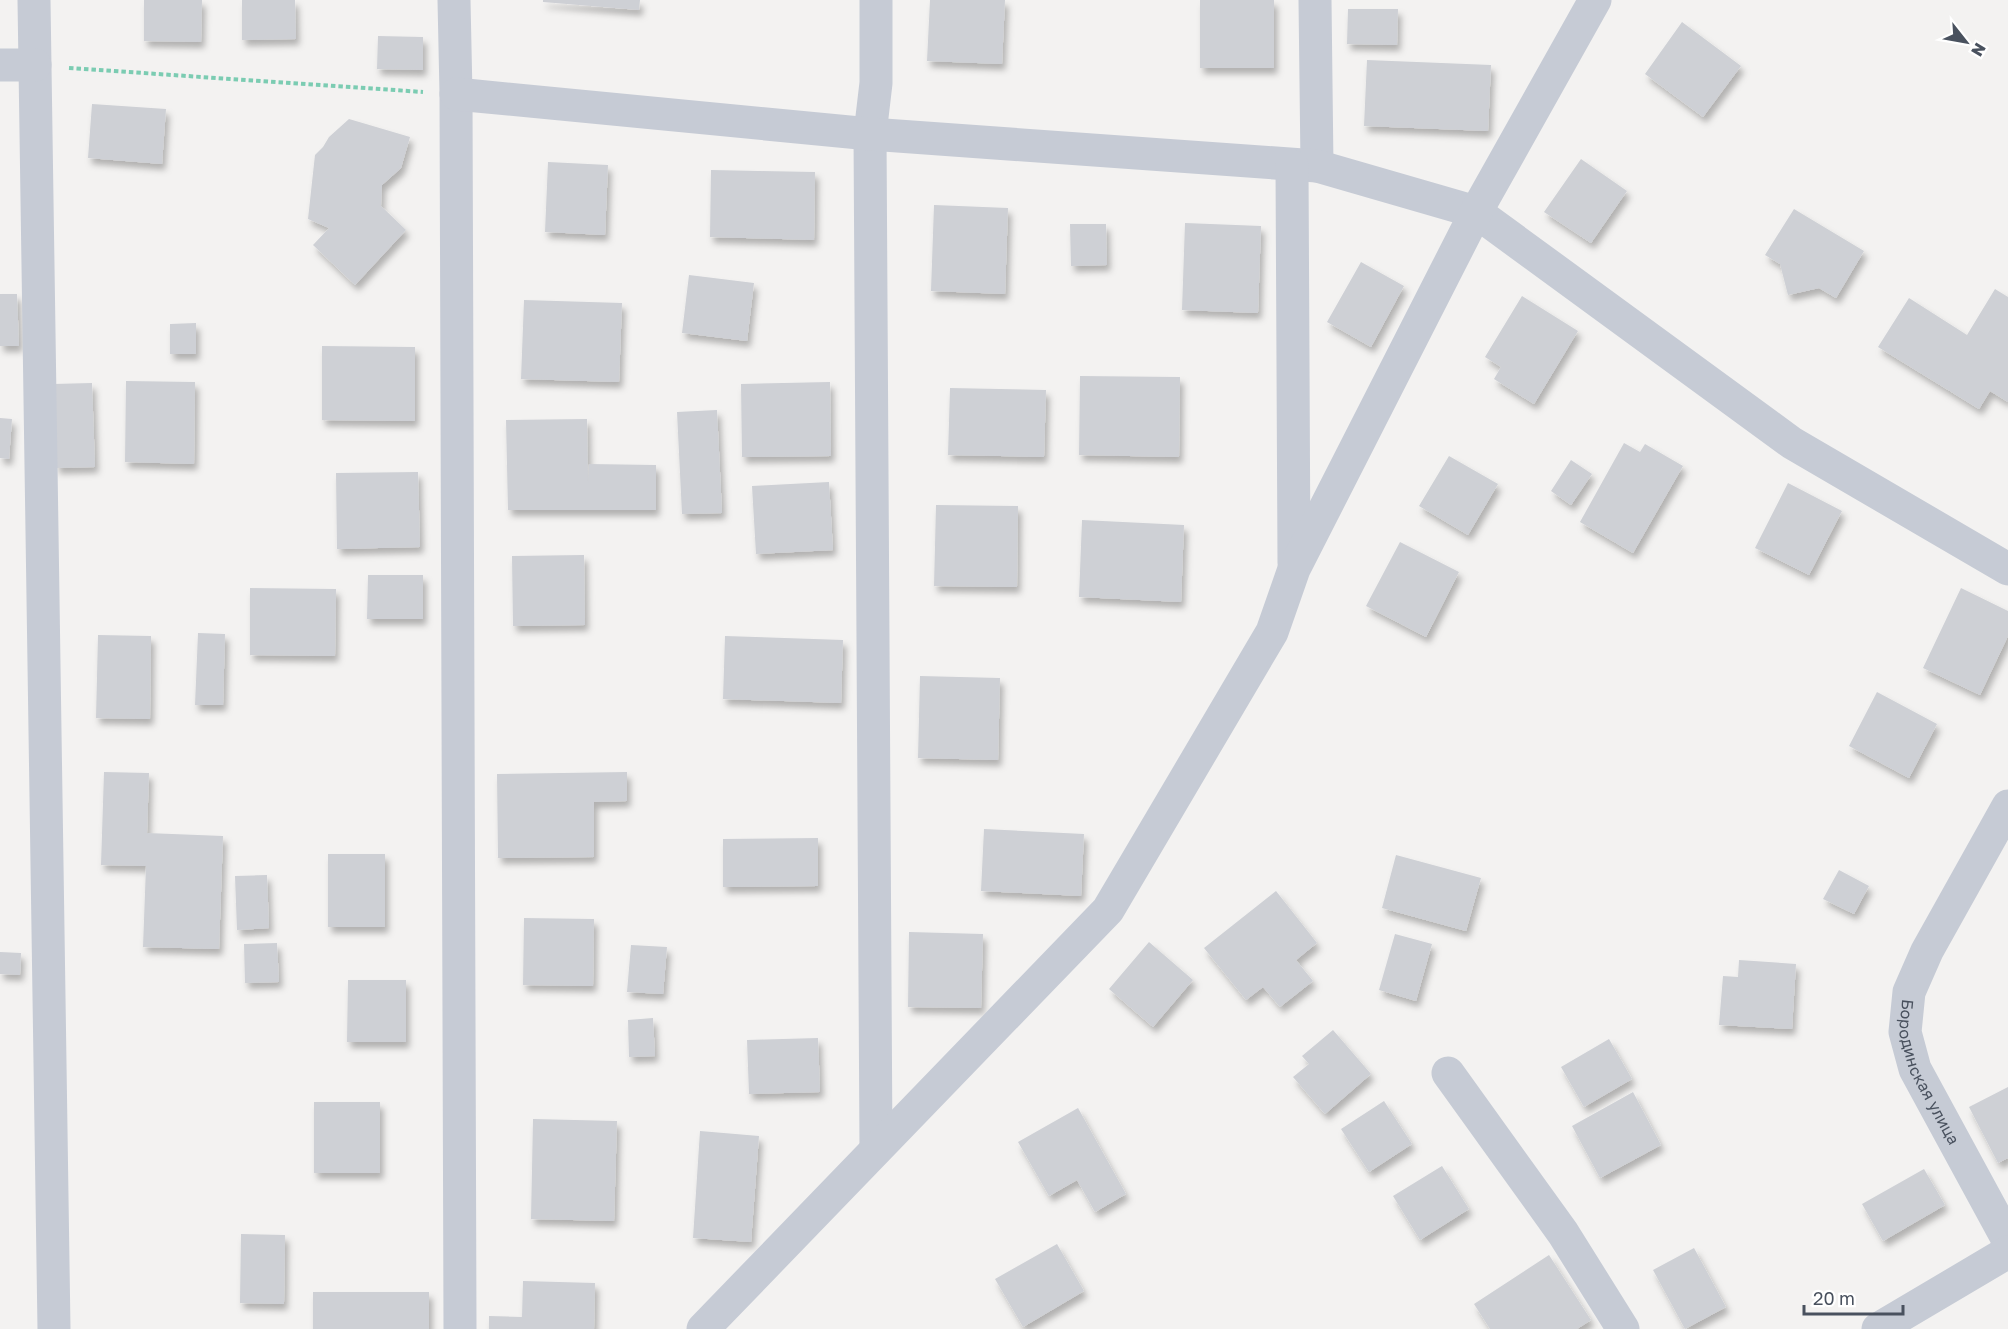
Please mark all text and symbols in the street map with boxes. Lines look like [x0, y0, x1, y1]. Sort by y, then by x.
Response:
north arrow [1936, 12, 1996, 72]
text: N [1967, 39, 1991, 60]
street label: Бородинская улица [1895, 998, 1964, 1148]
scale bar [1804, 1278, 1903, 1316]
text: 20 m [1813, 1287, 1855, 1309]

